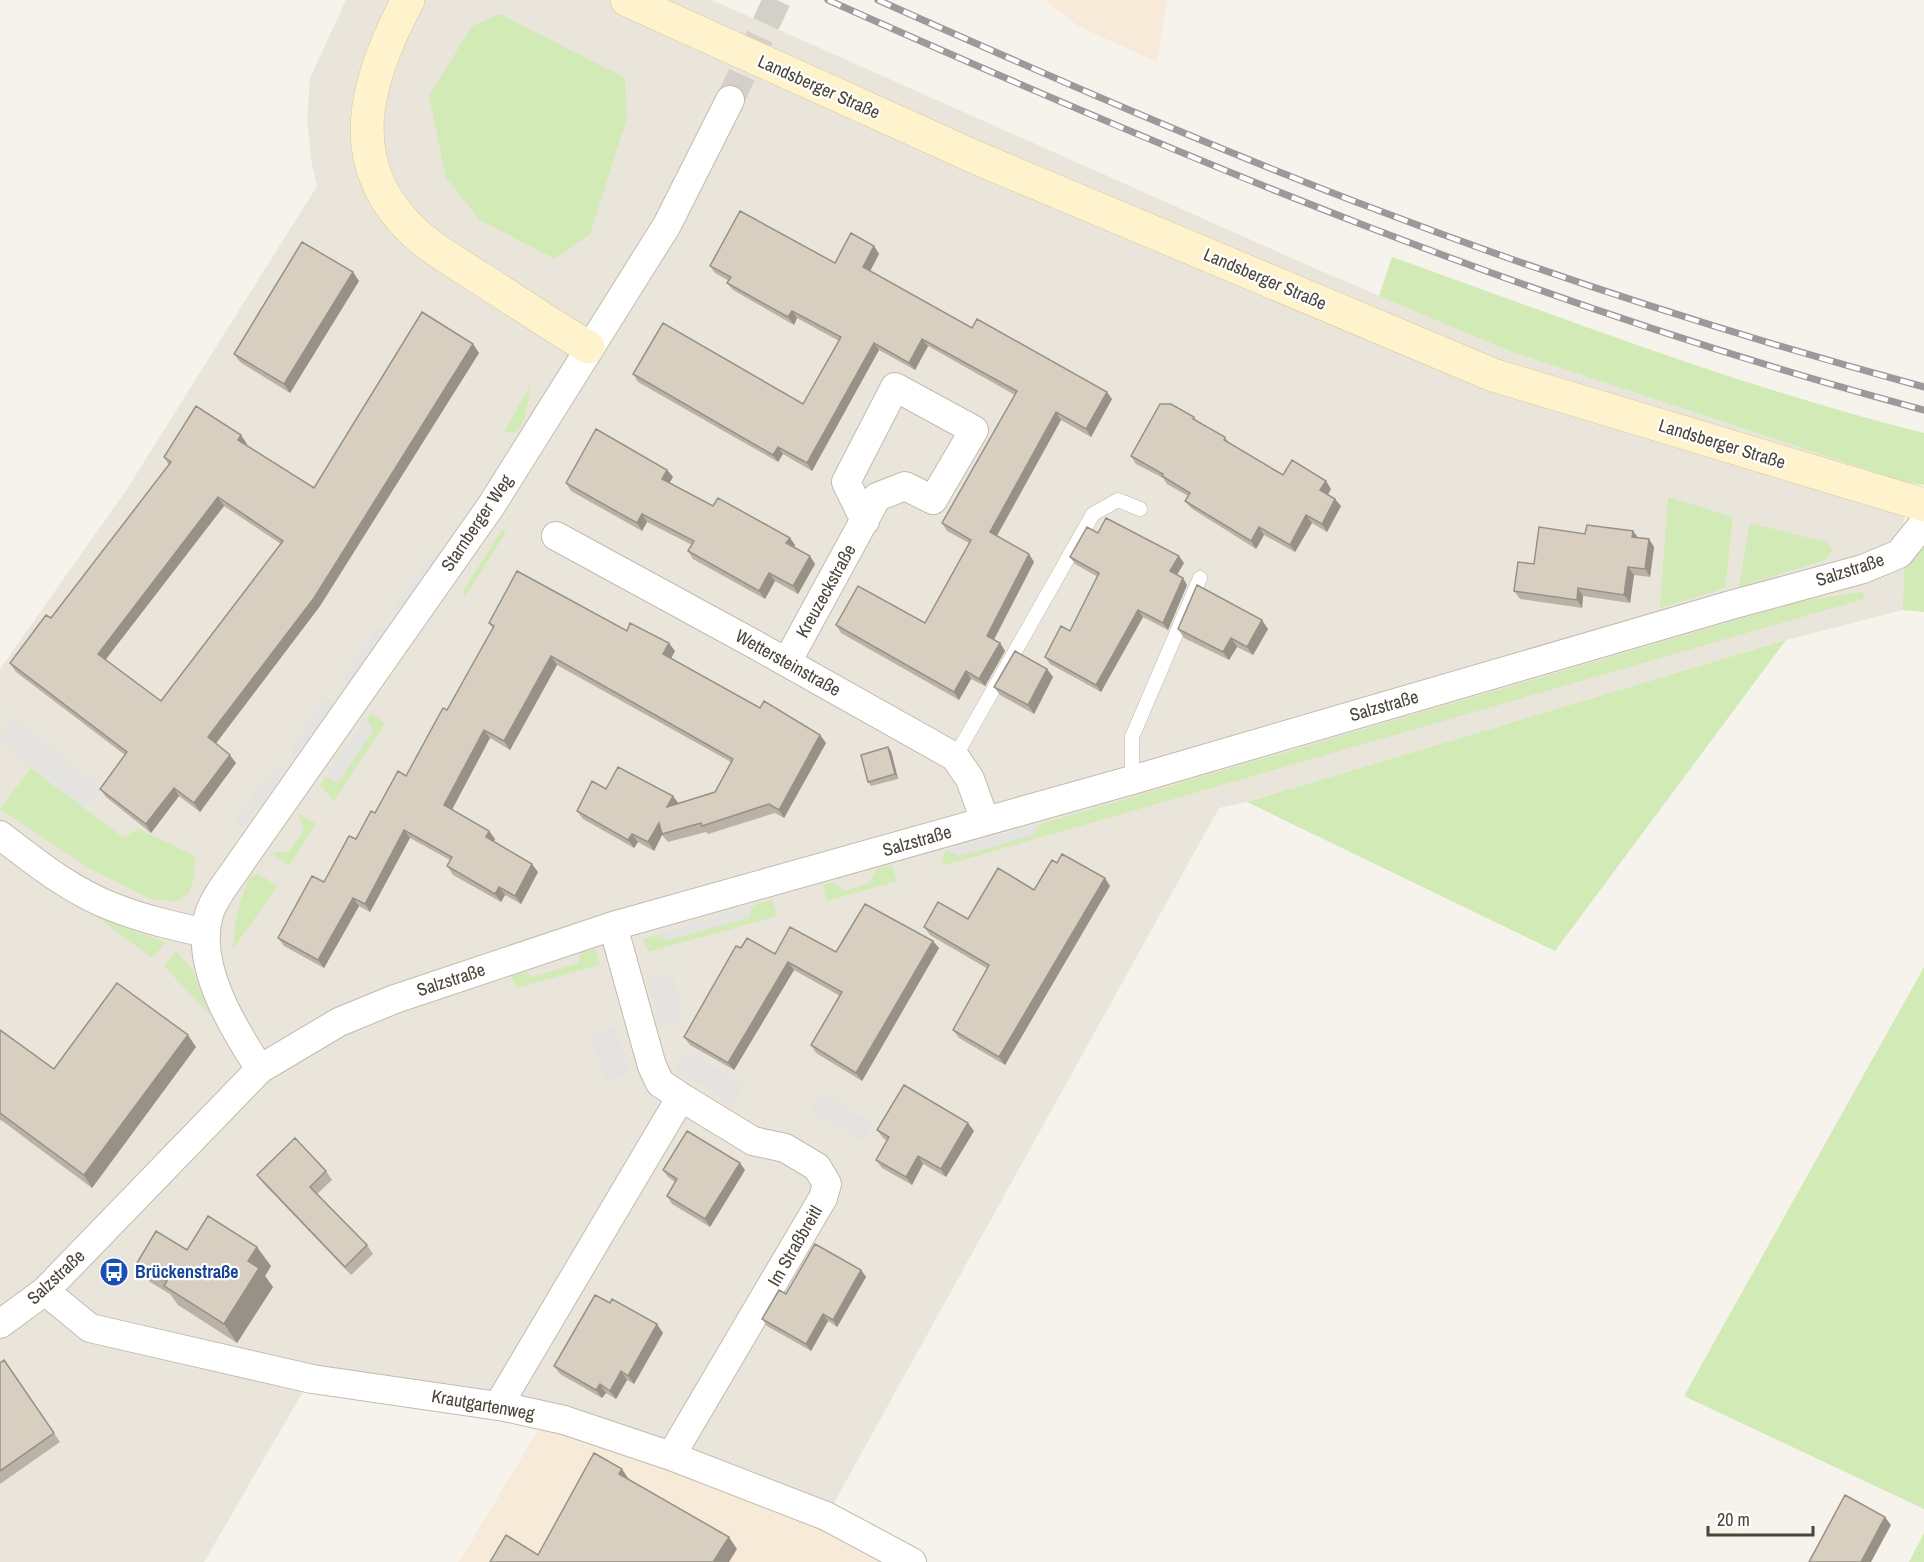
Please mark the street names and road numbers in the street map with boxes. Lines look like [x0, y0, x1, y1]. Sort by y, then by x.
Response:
street label: Landsberger Straße [754, 48, 884, 125]
street label: Landsberger Straße [1200, 241, 1331, 316]
street label: Landsberger Straße [1656, 412, 1789, 475]
street label: Starnberger Weg [435, 469, 519, 576]
street label: Kreuzeckstraße [790, 539, 862, 642]
street label: Salzstraße [1812, 547, 1887, 592]
street label: Wettersteinstraße [731, 623, 845, 702]
street label: Salzstraße [1347, 684, 1421, 727]
street label: Salzstraße [880, 819, 954, 862]
street label: Salzstraße [413, 957, 488, 1002]
street label: Im Straßbreitl [761, 1201, 828, 1291]
street label: Salzstraße [21, 1243, 90, 1310]
street label: Krautgartenweg [430, 1383, 537, 1426]

